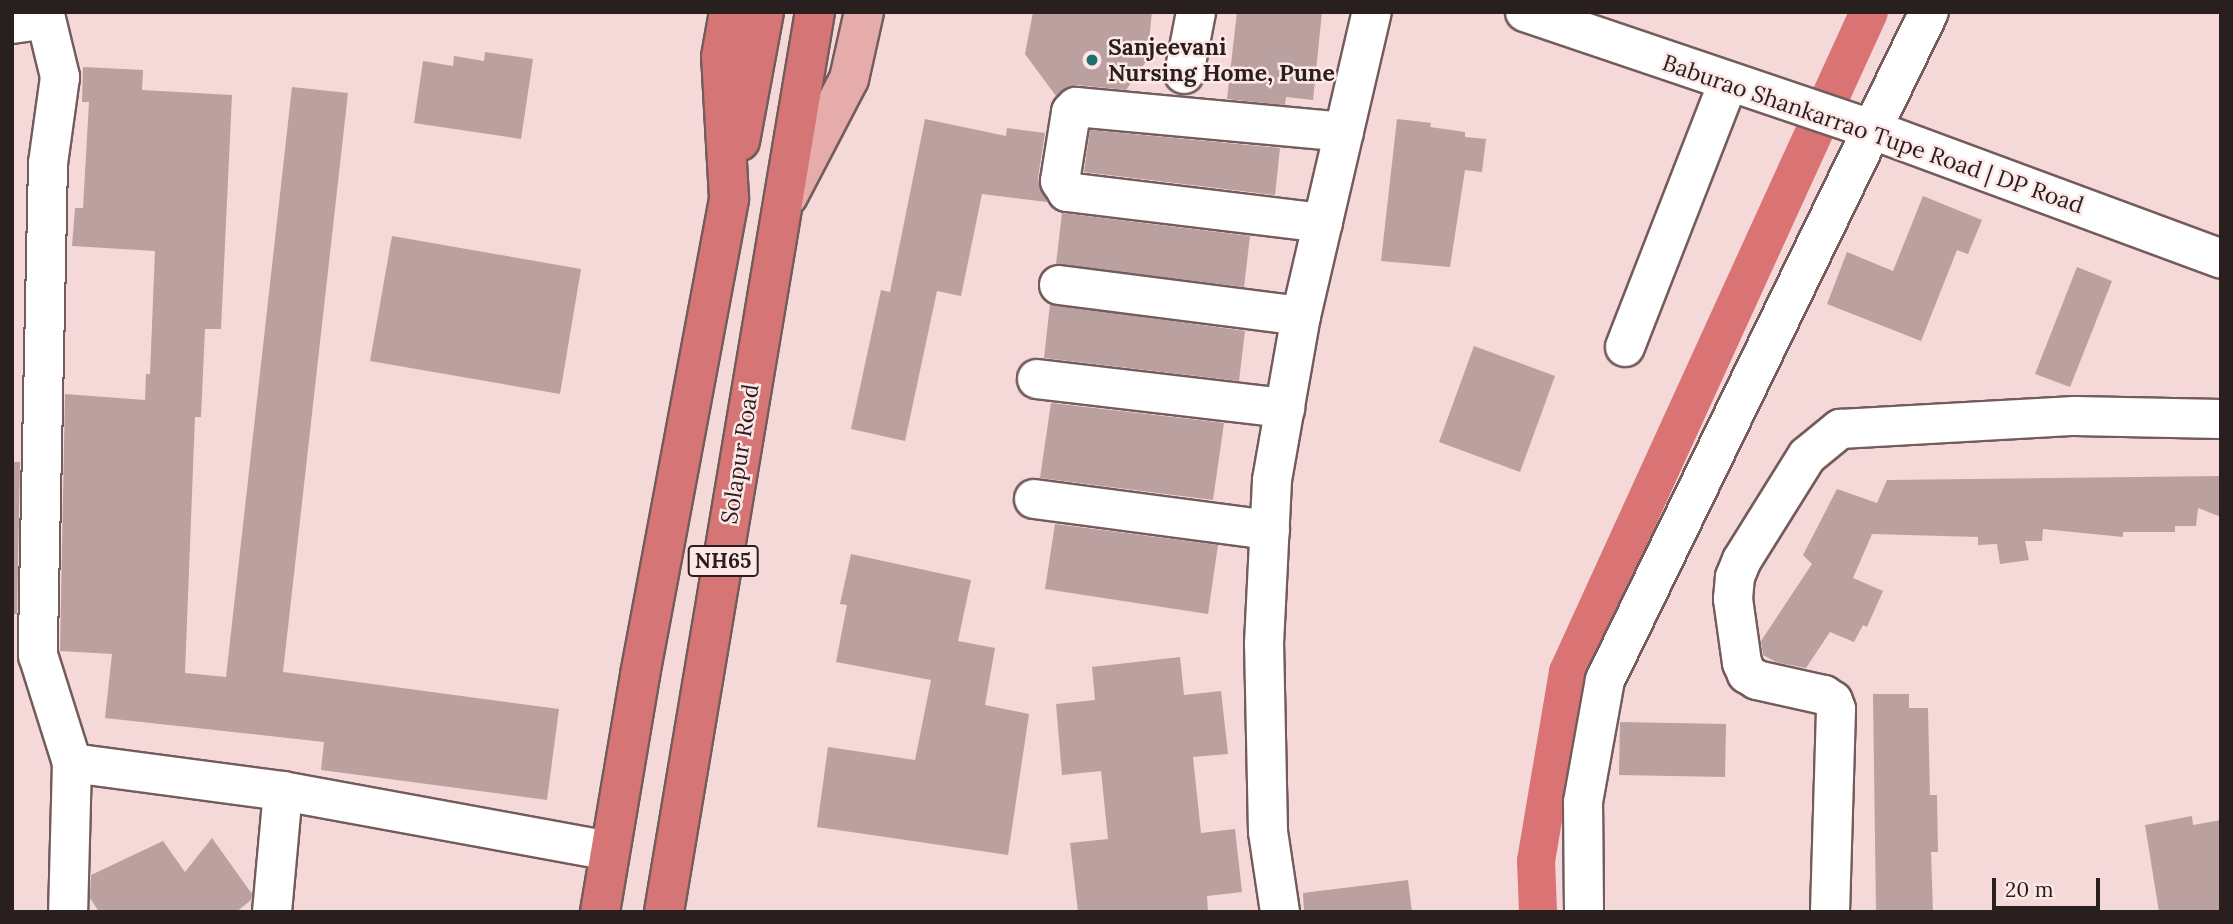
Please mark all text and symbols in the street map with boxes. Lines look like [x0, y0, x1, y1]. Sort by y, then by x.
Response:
place label: Sanjeevani Nursing Home, Pune [1108, 33, 1335, 87]
street label: Baburao Shankarrao Tupe Road | DP Road [1659, 49, 2087, 219]
marker: Sanjeevani Nursing Home, Pune [1082, 50, 1102, 70]
street label: Solapur Road [715, 382, 765, 526]
road number: NH65 [686, 544, 760, 578]
scale bar [1995, 864, 2104, 908]
text: 20 m [2005, 876, 2054, 903]

